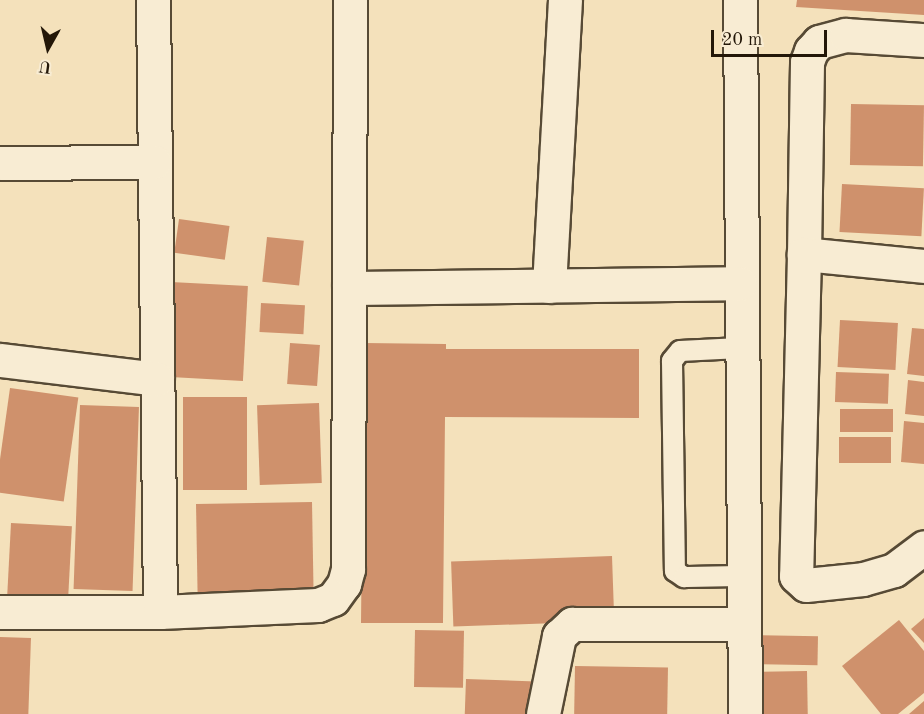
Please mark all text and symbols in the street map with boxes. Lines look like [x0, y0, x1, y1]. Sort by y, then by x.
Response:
north arrow [18, 18, 78, 78]
scale bar [714, 18, 830, 56]
text: 20 m [722, 31, 762, 49]
text: U [38, 57, 53, 75]

